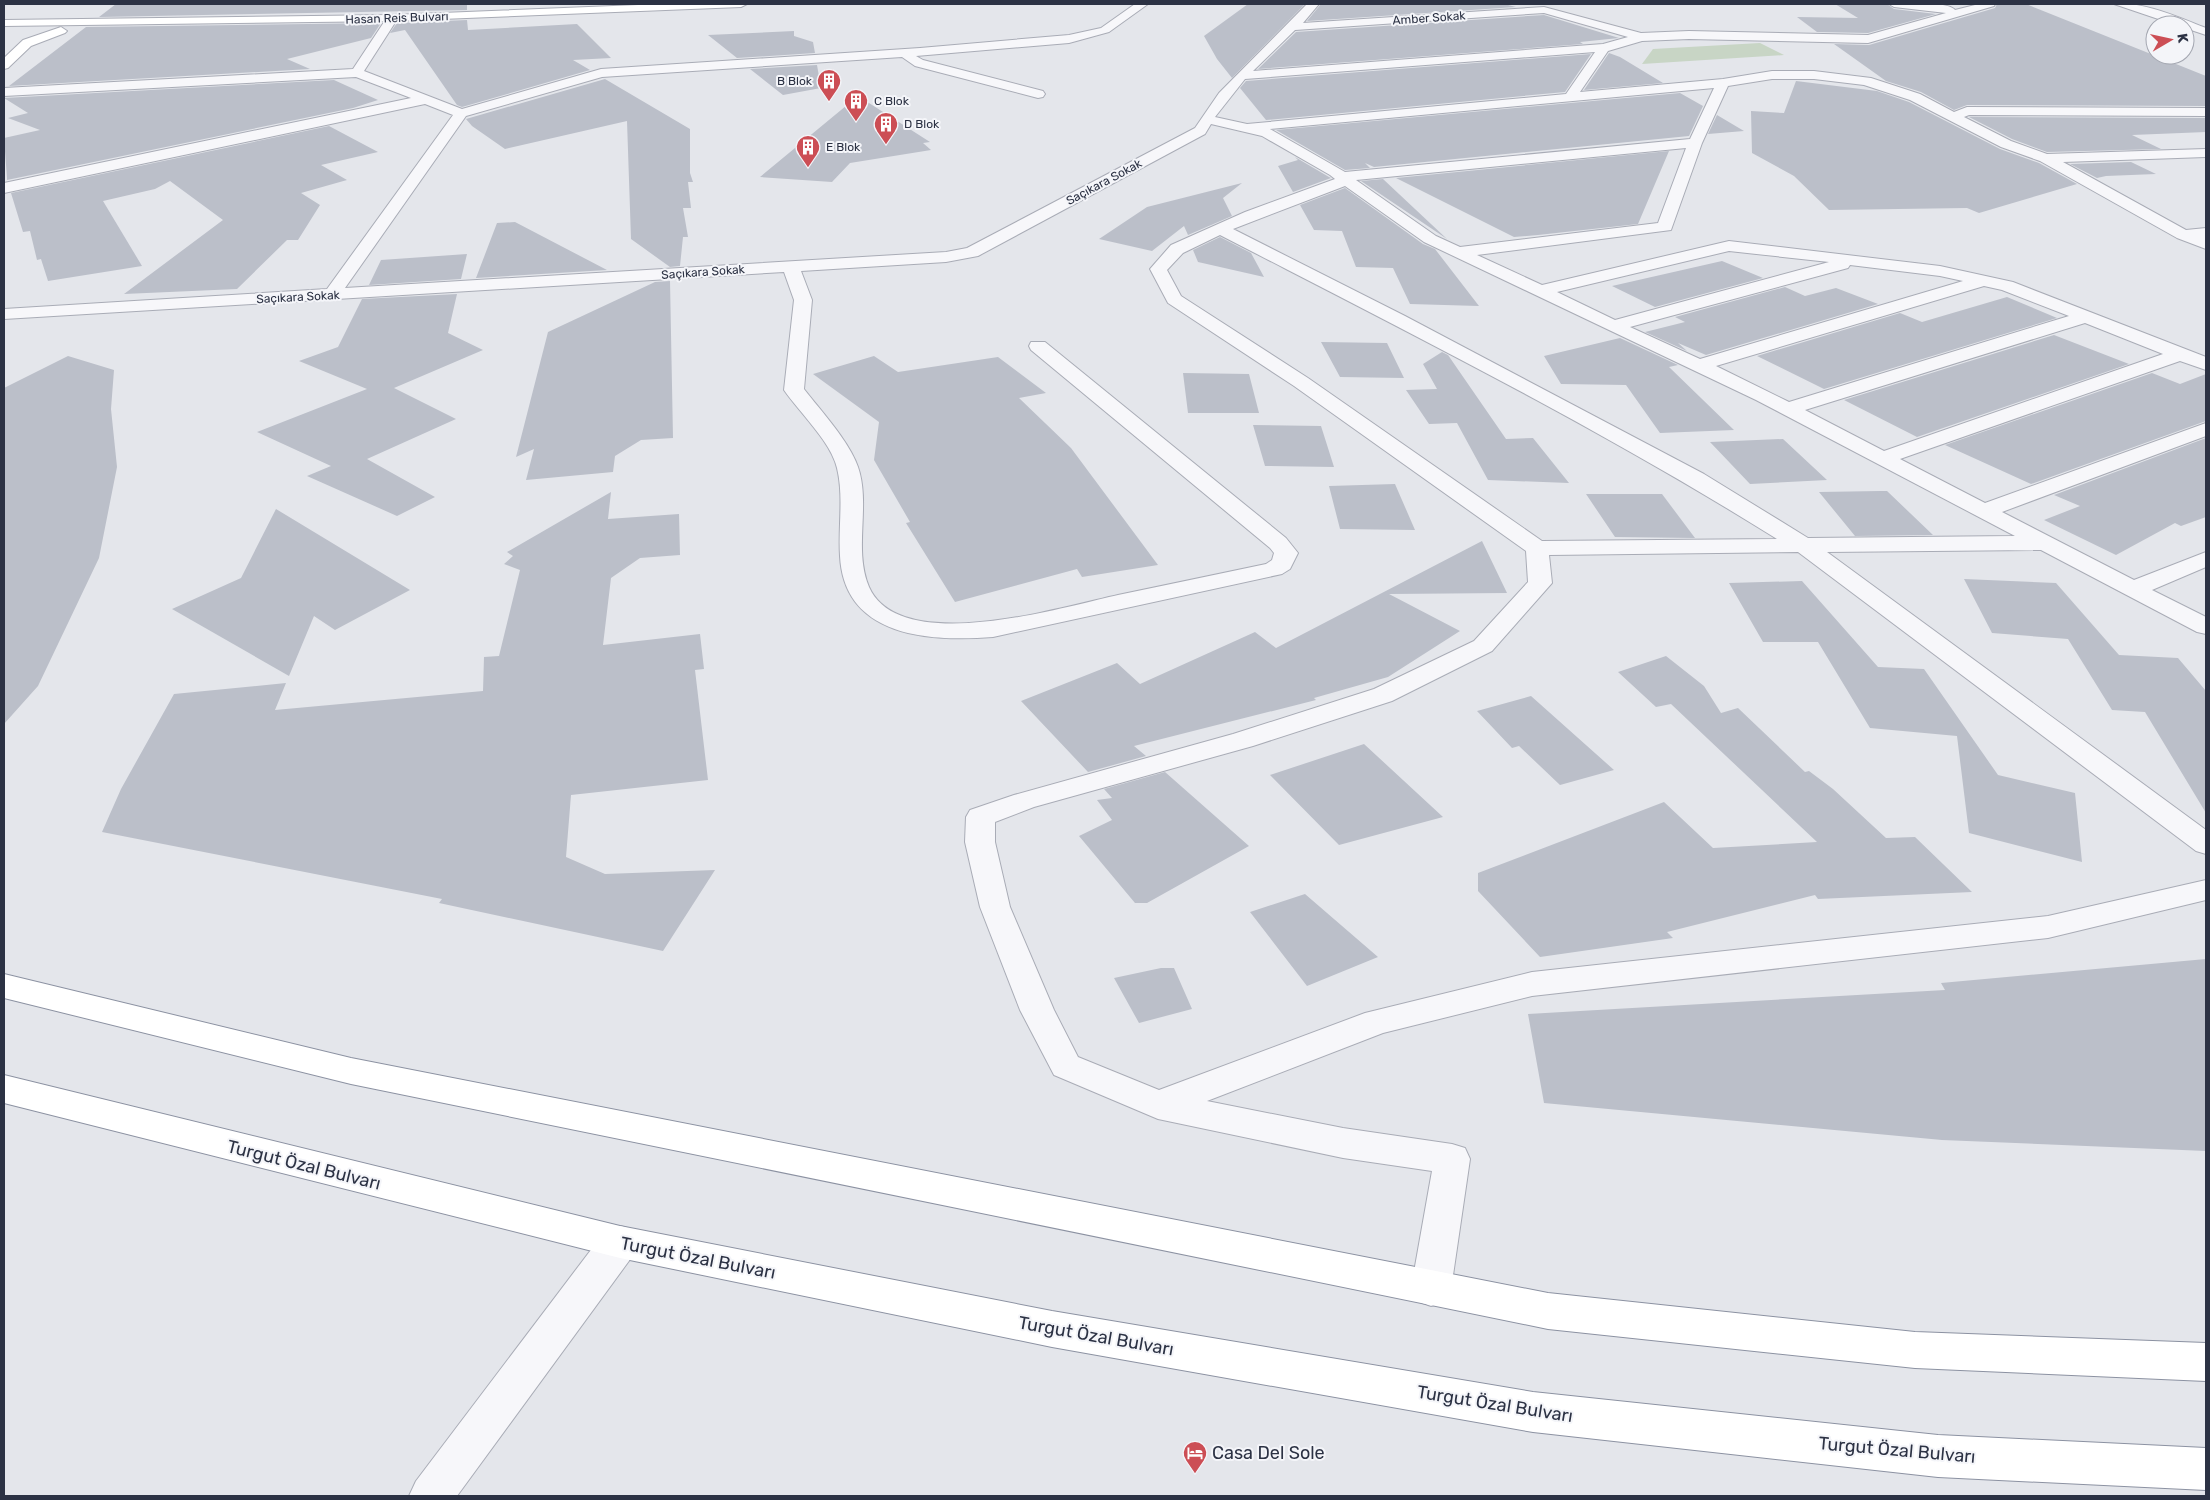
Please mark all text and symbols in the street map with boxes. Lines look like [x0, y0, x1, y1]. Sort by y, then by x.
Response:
street label: Amber Sokak [1392, 8, 1467, 28]
street label: Hasan Reis Bulvarı [345, 9, 449, 27]
north arrow [2145, 15, 2195, 65]
text: K [2173, 32, 2192, 45]
building icon: B Blok [816, 68, 842, 102]
place label: B Blok [777, 74, 813, 88]
building icon: C Blok [843, 88, 869, 122]
place label: C Blok [874, 94, 910, 108]
building icon: D Blok [873, 111, 899, 145]
place label: D Blok [904, 117, 940, 131]
building icon: E Blok [795, 134, 821, 168]
place label: E Blok [826, 140, 861, 154]
street label: Saçıkara Sokak [1064, 156, 1145, 208]
street label: Saçıkara Sokak [661, 262, 746, 282]
street label: Saçıkara Sokak [256, 288, 341, 306]
street label: Turgut Özal Bulvarı [225, 1135, 383, 1195]
street label: Turgut Özal Bulvarı [619, 1232, 777, 1284]
street label: Turgut Özal Bulvarı [1017, 1311, 1175, 1361]
street label: Turgut Özal Bulvarı [1415, 1381, 1575, 1427]
street label: Turgut Özal Bulvarı [1818, 1432, 1976, 1468]
hotel icon: Casa Del Sole [1182, 1440, 1208, 1474]
place label: Casa Del Sole [1212, 1442, 1325, 1464]

